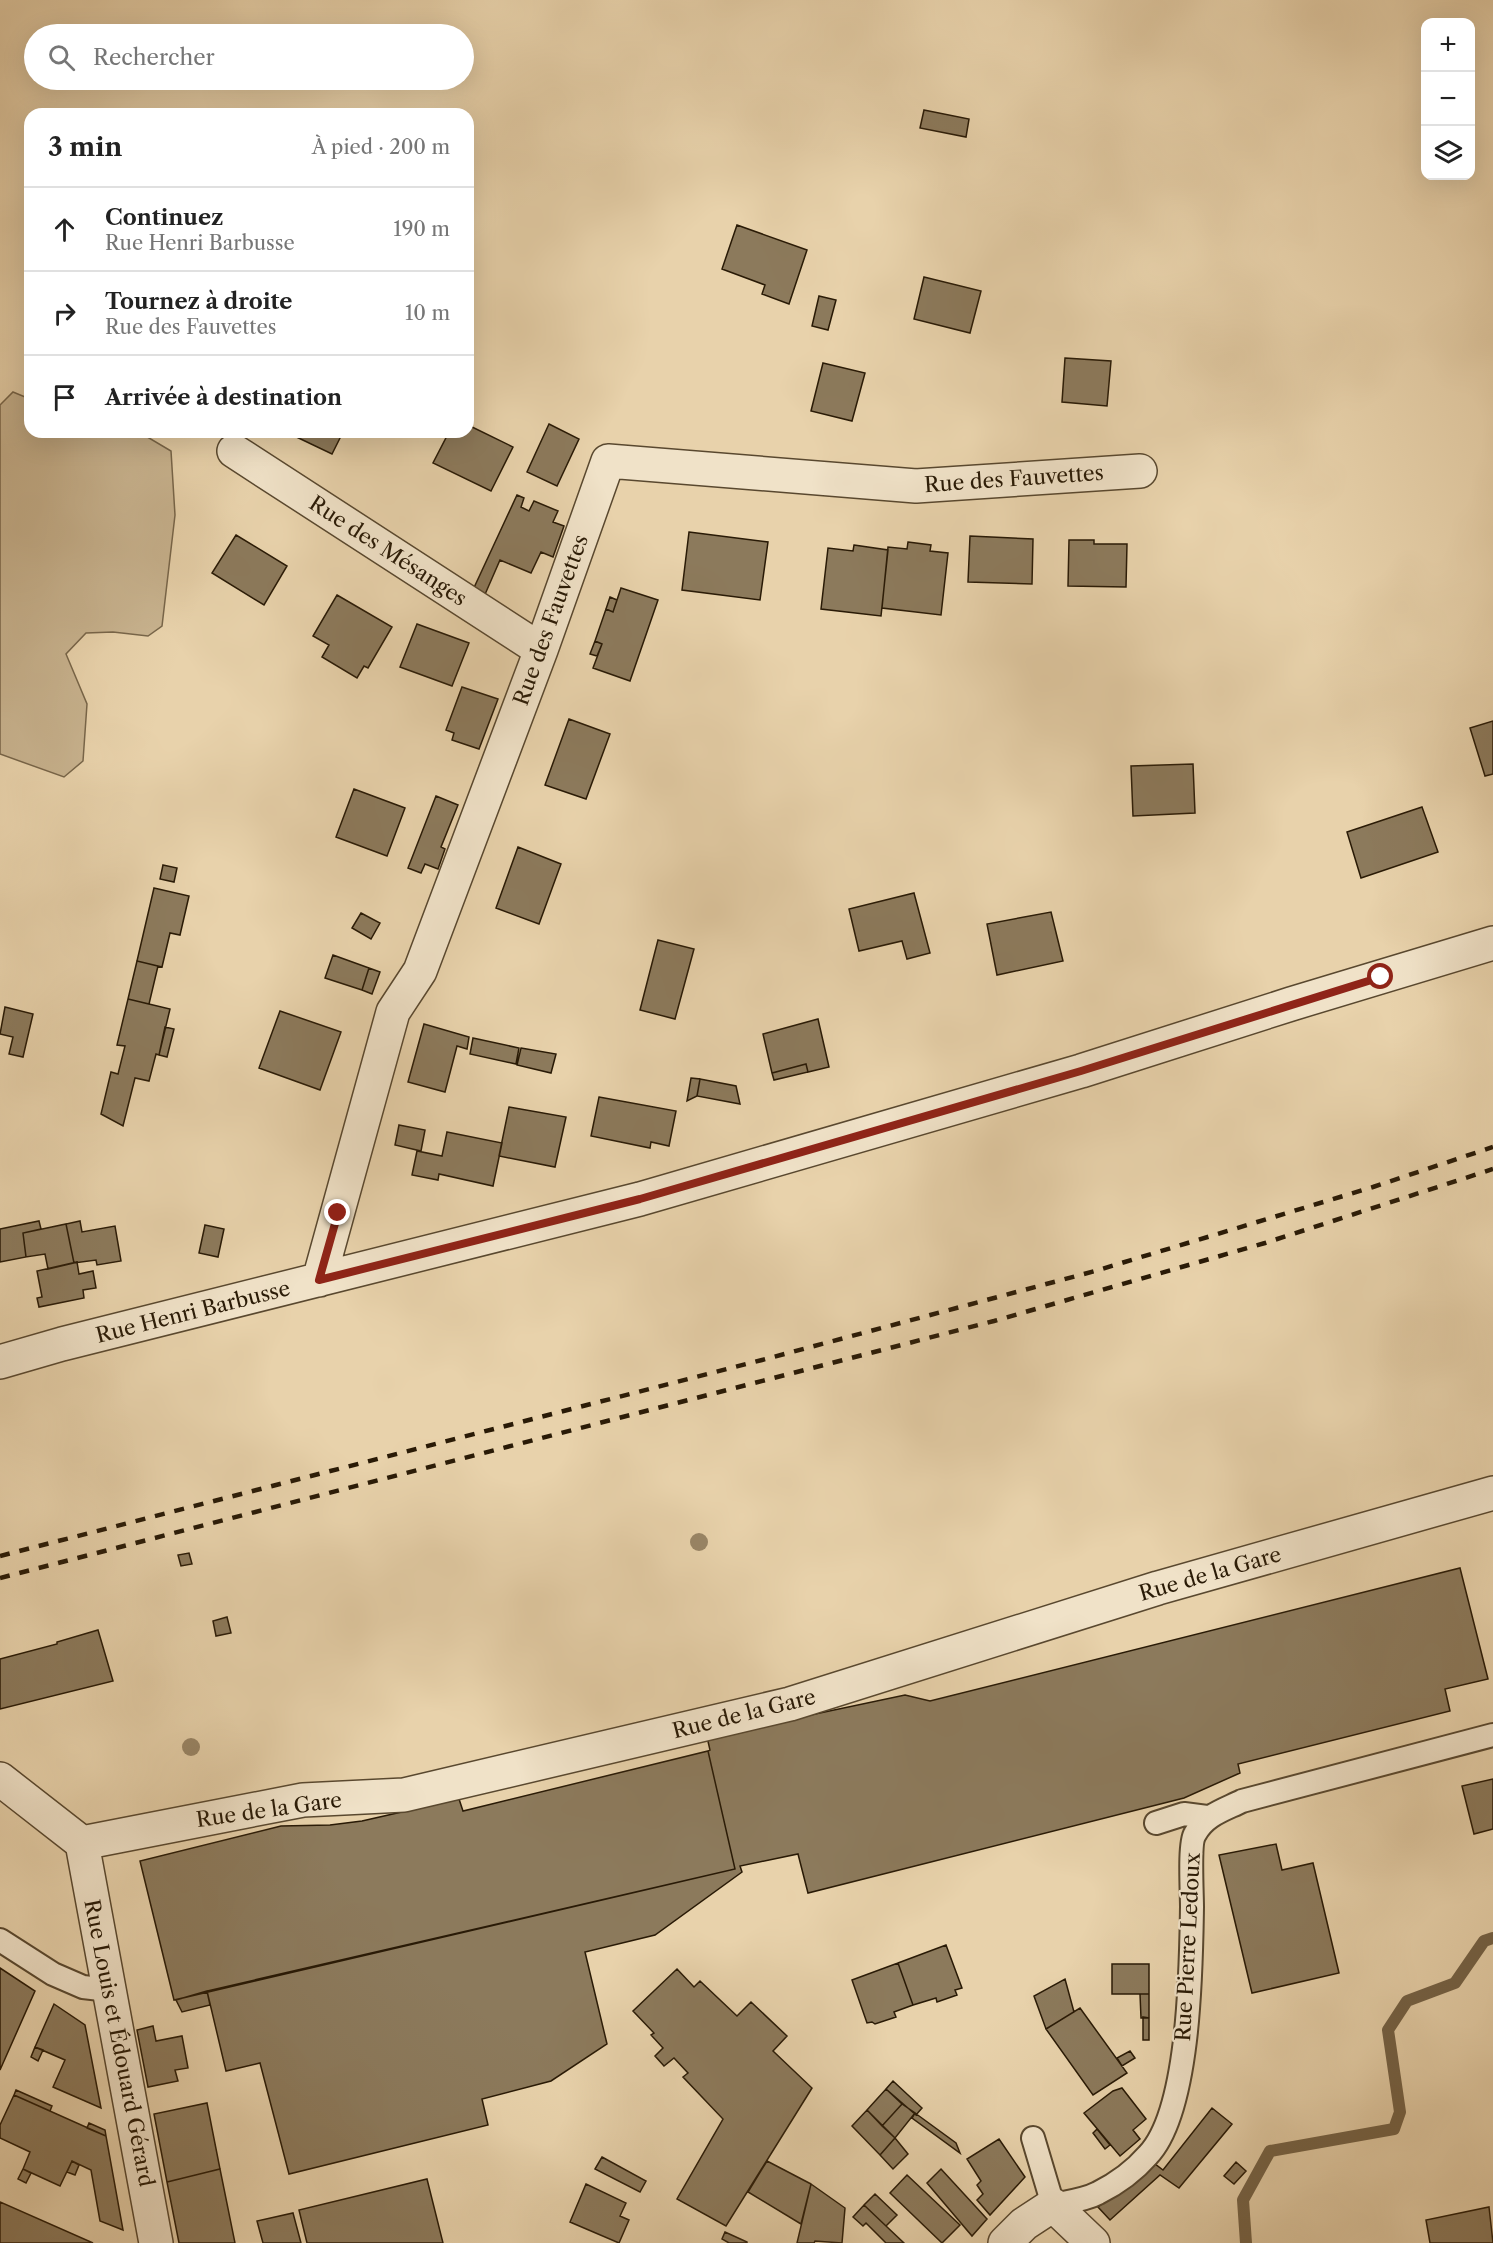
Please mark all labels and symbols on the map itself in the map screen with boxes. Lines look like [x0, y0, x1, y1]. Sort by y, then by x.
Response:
street label: Rue des Fauvettes [923, 460, 1105, 497]
street label: Rue des Mésanges [305, 490, 472, 611]
street label: Rue des Fauvettes [508, 531, 593, 709]
route start [1367, 963, 1393, 989]
route end [324, 1199, 350, 1225]
street label: Rue Henri Barbusse [93, 1275, 293, 1348]
street label: Rue de la Gare [1136, 1541, 1284, 1606]
street label: Rue de la Gare [670, 1684, 818, 1743]
street label: Rue de la Gare [195, 1787, 343, 1832]
street label: Rue Pierre Ledoux [1170, 1851, 1205, 2042]
street label: Rue Louis et Édouard Gérard [79, 1897, 160, 2189]

